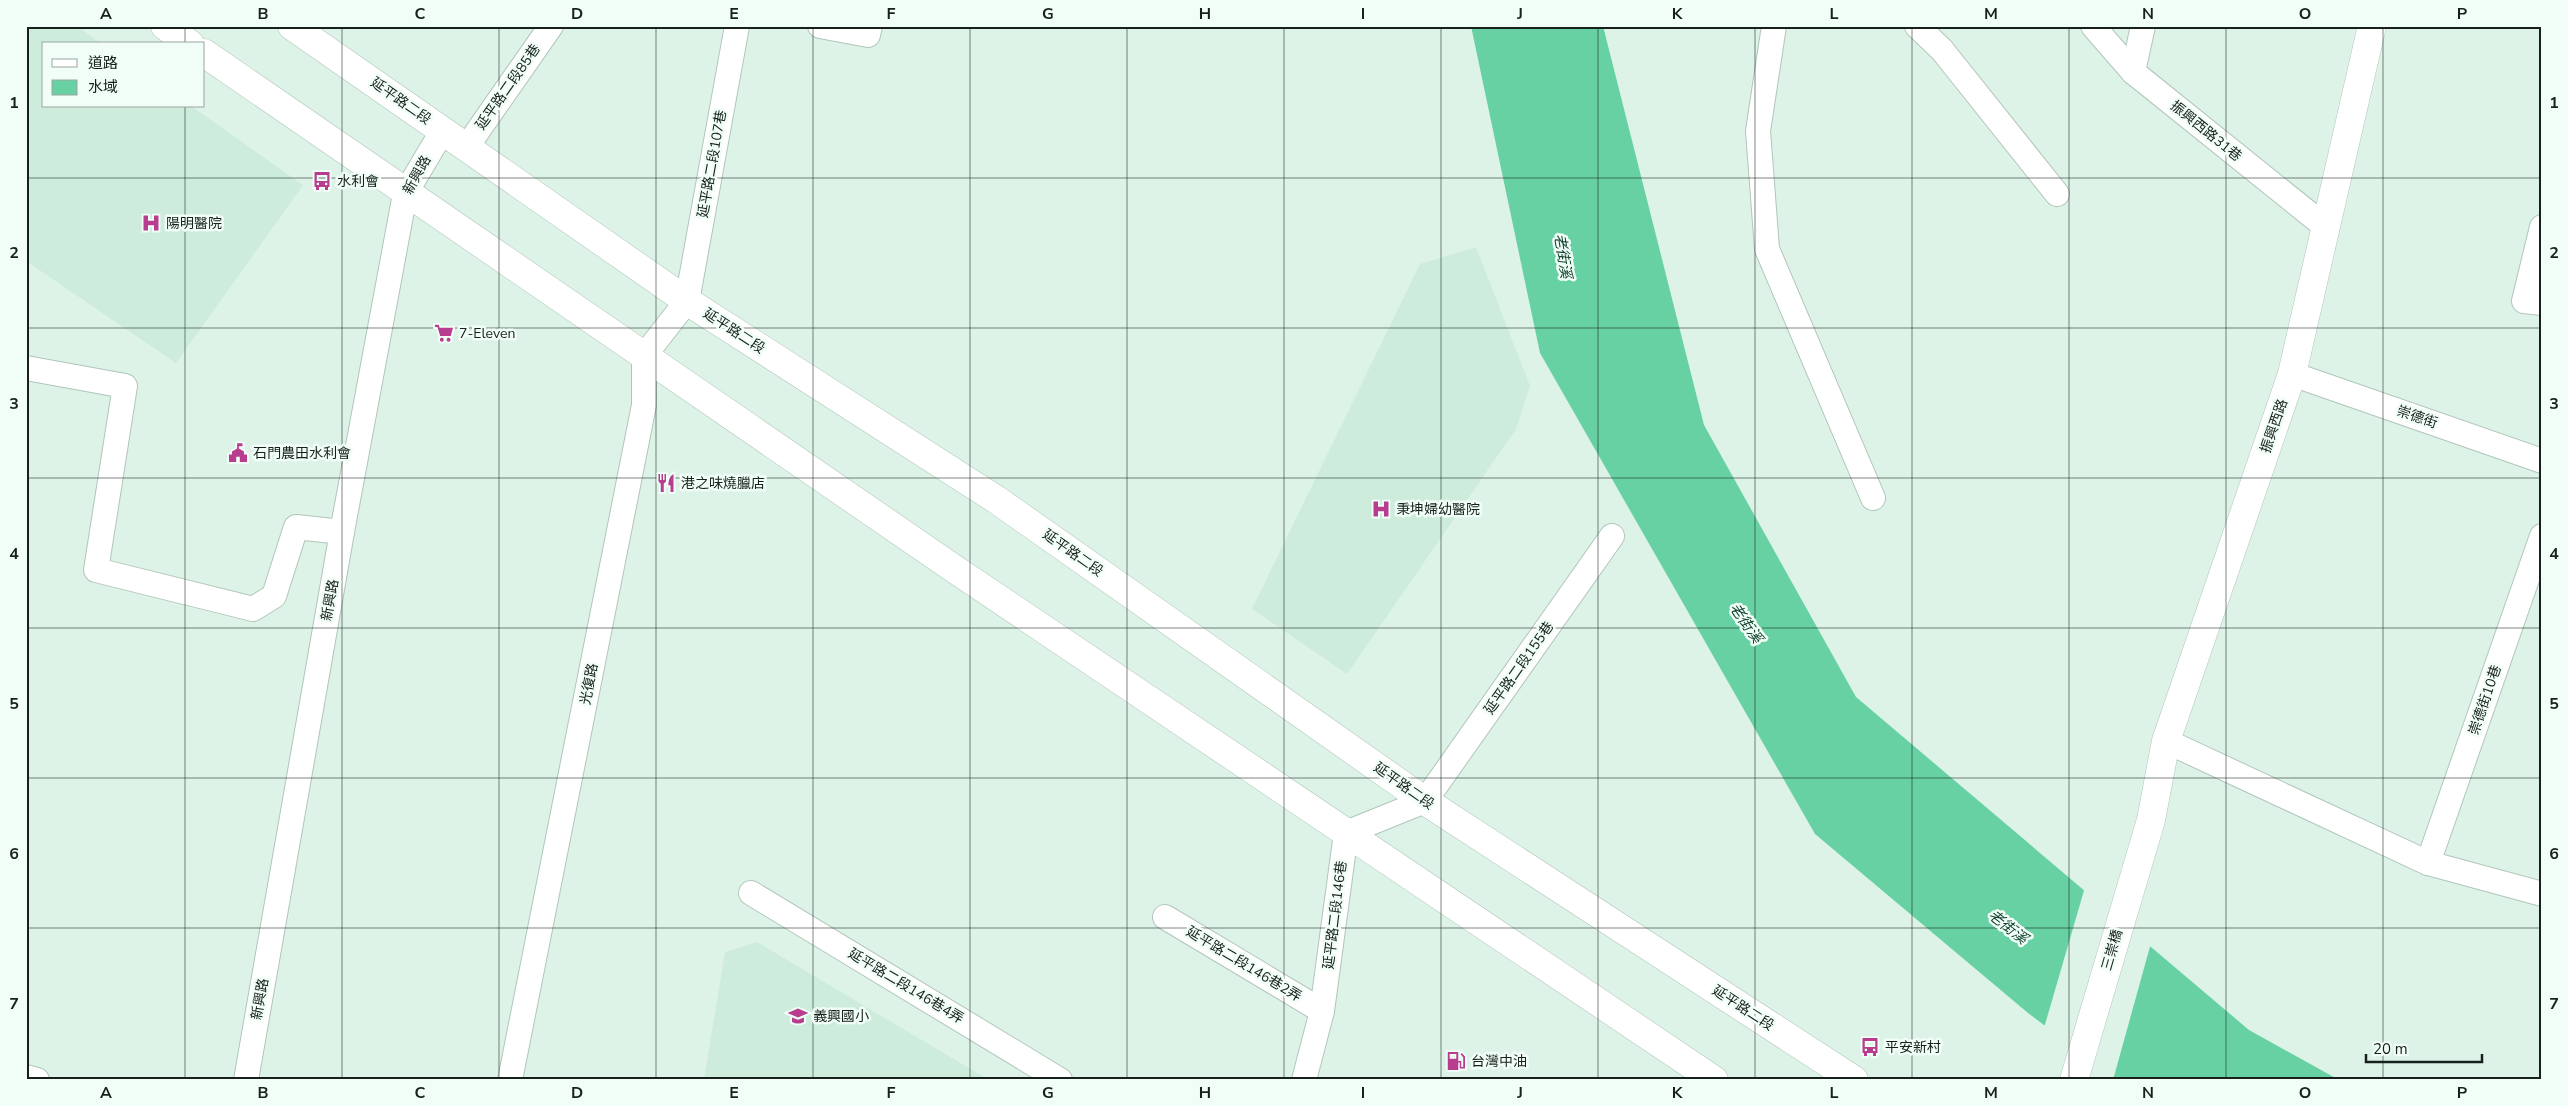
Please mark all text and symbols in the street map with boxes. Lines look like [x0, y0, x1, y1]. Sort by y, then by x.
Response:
text: A [100, 3, 112, 25]
text: B [257, 3, 269, 25]
text: C [415, 3, 426, 25]
text: D [571, 3, 583, 25]
text: E [729, 3, 739, 25]
text: F [887, 3, 896, 25]
text: G [1042, 3, 1054, 25]
text: H [1199, 3, 1211, 25]
text: I [1361, 3, 1365, 25]
text: J [1516, 3, 1523, 25]
text: K [1672, 3, 1684, 25]
text: L [1830, 3, 1839, 25]
text: M [1984, 3, 1998, 25]
text: N [2142, 3, 2154, 25]
text: O [2299, 3, 2311, 25]
text: P [2457, 3, 2467, 25]
street label: 延平路二段85巷 [471, 40, 545, 134]
legend [42, 42, 205, 108]
text: 道路 [88, 53, 118, 73]
street label: 延平路二段 [367, 73, 435, 129]
text: 水域 [88, 77, 118, 97]
text: 1 [9, 92, 19, 114]
text: 1 [2549, 92, 2559, 114]
street label: 振興西路31巷 [2166, 96, 2246, 166]
street label: 延平路二段107巷 [693, 109, 731, 219]
street label: 新興路 [399, 152, 435, 198]
bus stop icon: 水利會 [311, 170, 333, 192]
place label: 水利會 [337, 172, 379, 191]
hospital icon: 陽明醫院 [140, 212, 162, 234]
place label: 陽明醫院 [166, 214, 222, 233]
water label: 老街溪 [1550, 232, 1577, 282]
text: 2 [9, 242, 19, 264]
text: 2 [2549, 242, 2559, 264]
street label: 延平路二段 [699, 304, 769, 358]
supermarket icon: 7-Eleven [433, 322, 455, 344]
place label: 7-Eleven [459, 324, 515, 343]
text: 3 [9, 393, 19, 415]
text: 3 [2549, 393, 2559, 415]
street label: 振興西路 [2256, 396, 2292, 456]
street label: 崇德街 [2394, 401, 2440, 433]
public building icon: 石門農田水利會 [227, 442, 249, 464]
place label: 石門農田水利會 [253, 444, 351, 463]
restaurant icon: 港之味燒臘店 [655, 472, 677, 494]
place label: 港之味燒臘店 [681, 474, 765, 493]
hospital icon: 秉坤婦幼醫院 [1370, 498, 1392, 520]
place label: 秉坤婦幼醫院 [1396, 500, 1480, 519]
street label: 延平路二段 [1039, 525, 1107, 581]
text: 4 [9, 543, 19, 565]
text: 4 [2549, 543, 2559, 565]
street label: 新興路 [317, 578, 343, 622]
water label: 老街溪 [1725, 599, 1768, 649]
street label: 延平路二段155巷 [1480, 618, 1558, 718]
street label: 光復路 [576, 662, 602, 706]
street label: 崇德街10巷 [2464, 662, 2506, 738]
text: 5 [9, 693, 19, 715]
text: 5 [2549, 693, 2559, 715]
street label: 延平路二段 [1370, 758, 1438, 814]
text: 6 [9, 843, 19, 865]
text: 6 [2549, 843, 2559, 865]
street label: 延平路二段146巷 [1319, 860, 1351, 970]
water label: 老街溪 [1984, 905, 2033, 950]
street label: 延平路二段146巷2弄 [1183, 922, 1305, 1006]
street label: 三崇橋 [2097, 927, 2127, 973]
street label: 延平路二段146巷4弄 [845, 944, 967, 1028]
street label: 新興路 [247, 977, 273, 1021]
street label: 延平路二段 [1708, 981, 1778, 1035]
text: 7 [9, 993, 19, 1015]
text: 7 [2549, 993, 2559, 1015]
school or university icon: 義興國小 [787, 1005, 809, 1027]
place label: 義興國小 [813, 1007, 869, 1026]
scale bar [2366, 1031, 2482, 1063]
bus stop icon: 平安新村 [1859, 1036, 1881, 1058]
place label: 平安新村 [1885, 1038, 1941, 1057]
text: 20 m [2373, 1039, 2408, 1059]
fuel station icon: 台灣中油 [1445, 1050, 1467, 1072]
place label: 台灣中油 [1471, 1052, 1527, 1071]
text: A [100, 1082, 112, 1104]
text: B [257, 1082, 269, 1104]
text: C [415, 1082, 426, 1104]
text: D [571, 1082, 583, 1104]
text: E [729, 1082, 739, 1104]
text: F [887, 1082, 896, 1104]
text: G [1042, 1082, 1054, 1104]
text: H [1199, 1082, 1211, 1104]
text: I [1361, 1082, 1365, 1104]
text: J [1516, 1082, 1523, 1104]
text: K [1672, 1082, 1684, 1104]
text: L [1830, 1082, 1839, 1104]
text: M [1984, 1082, 1998, 1104]
text: N [2142, 1082, 2154, 1104]
text: O [2299, 1082, 2311, 1104]
text: P [2457, 1082, 2467, 1104]

